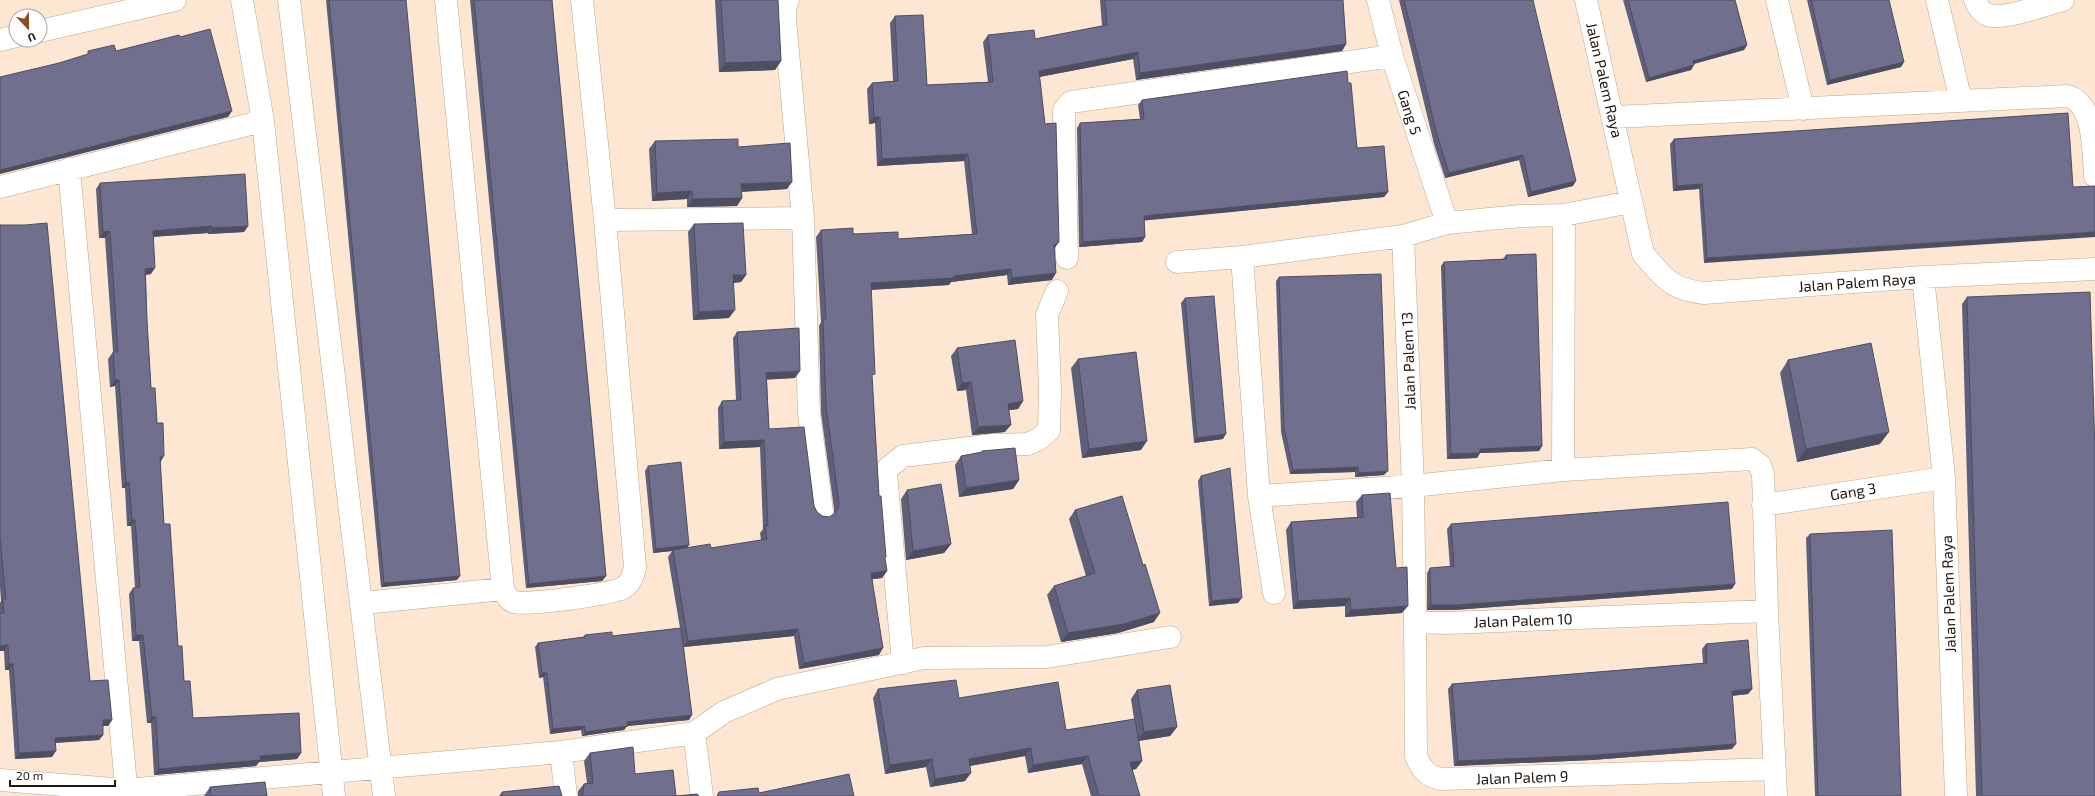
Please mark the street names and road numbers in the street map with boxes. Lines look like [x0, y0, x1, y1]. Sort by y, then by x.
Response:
street label: Jalan Palem Raya [1583, 21, 1627, 139]
street label: Gang 5 [1394, 87, 1426, 137]
street label: Jalan Palem Raya [1798, 269, 1916, 295]
street label: Jalan Palem 13 [1397, 312, 1419, 410]
street label: Gang 3 [1829, 478, 1877, 504]
street label: Jalan Palem Raya [1937, 535, 1959, 653]
street label: Jalan Palem 10 [1473, 609, 1573, 631]
street label: Jalan Palem 9 [1475, 766, 1569, 788]

